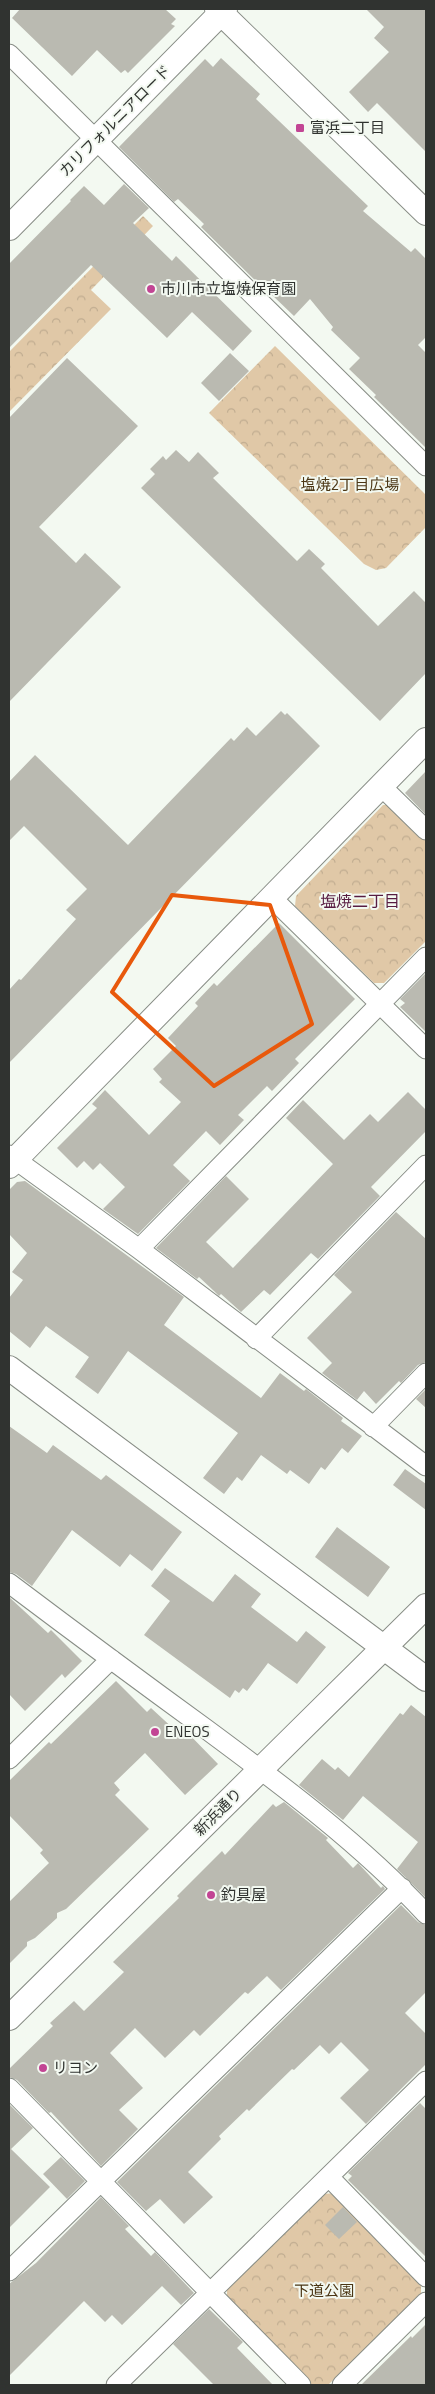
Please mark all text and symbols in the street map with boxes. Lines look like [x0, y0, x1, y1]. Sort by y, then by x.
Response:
street label: カリフォルニアロード [53, 59, 176, 182]
place label: 富浜二丁目 [310, 116, 385, 139]
marker: 富浜二丁目 [294, 122, 306, 134]
place label: 市川市立塩焼保育園 [161, 277, 296, 300]
marker: 市川市立塩焼保育園 [145, 283, 157, 295]
park label: 塩焼2丁目広場 [301, 473, 399, 496]
district label: 塩焼二丁目 [320, 889, 400, 913]
place label: ENEOS [165, 1720, 210, 1743]
marker: ENEOS [149, 1726, 161, 1738]
street label: 新浜通り [188, 1782, 247, 1841]
place label: 釣具屋 [221, 1883, 266, 1906]
marker: 釣具屋 [205, 1889, 217, 1901]
place label: リヨン [53, 2056, 98, 2079]
marker: リヨン [37, 2062, 49, 2074]
park label: 下道公園 [294, 2279, 354, 2302]

